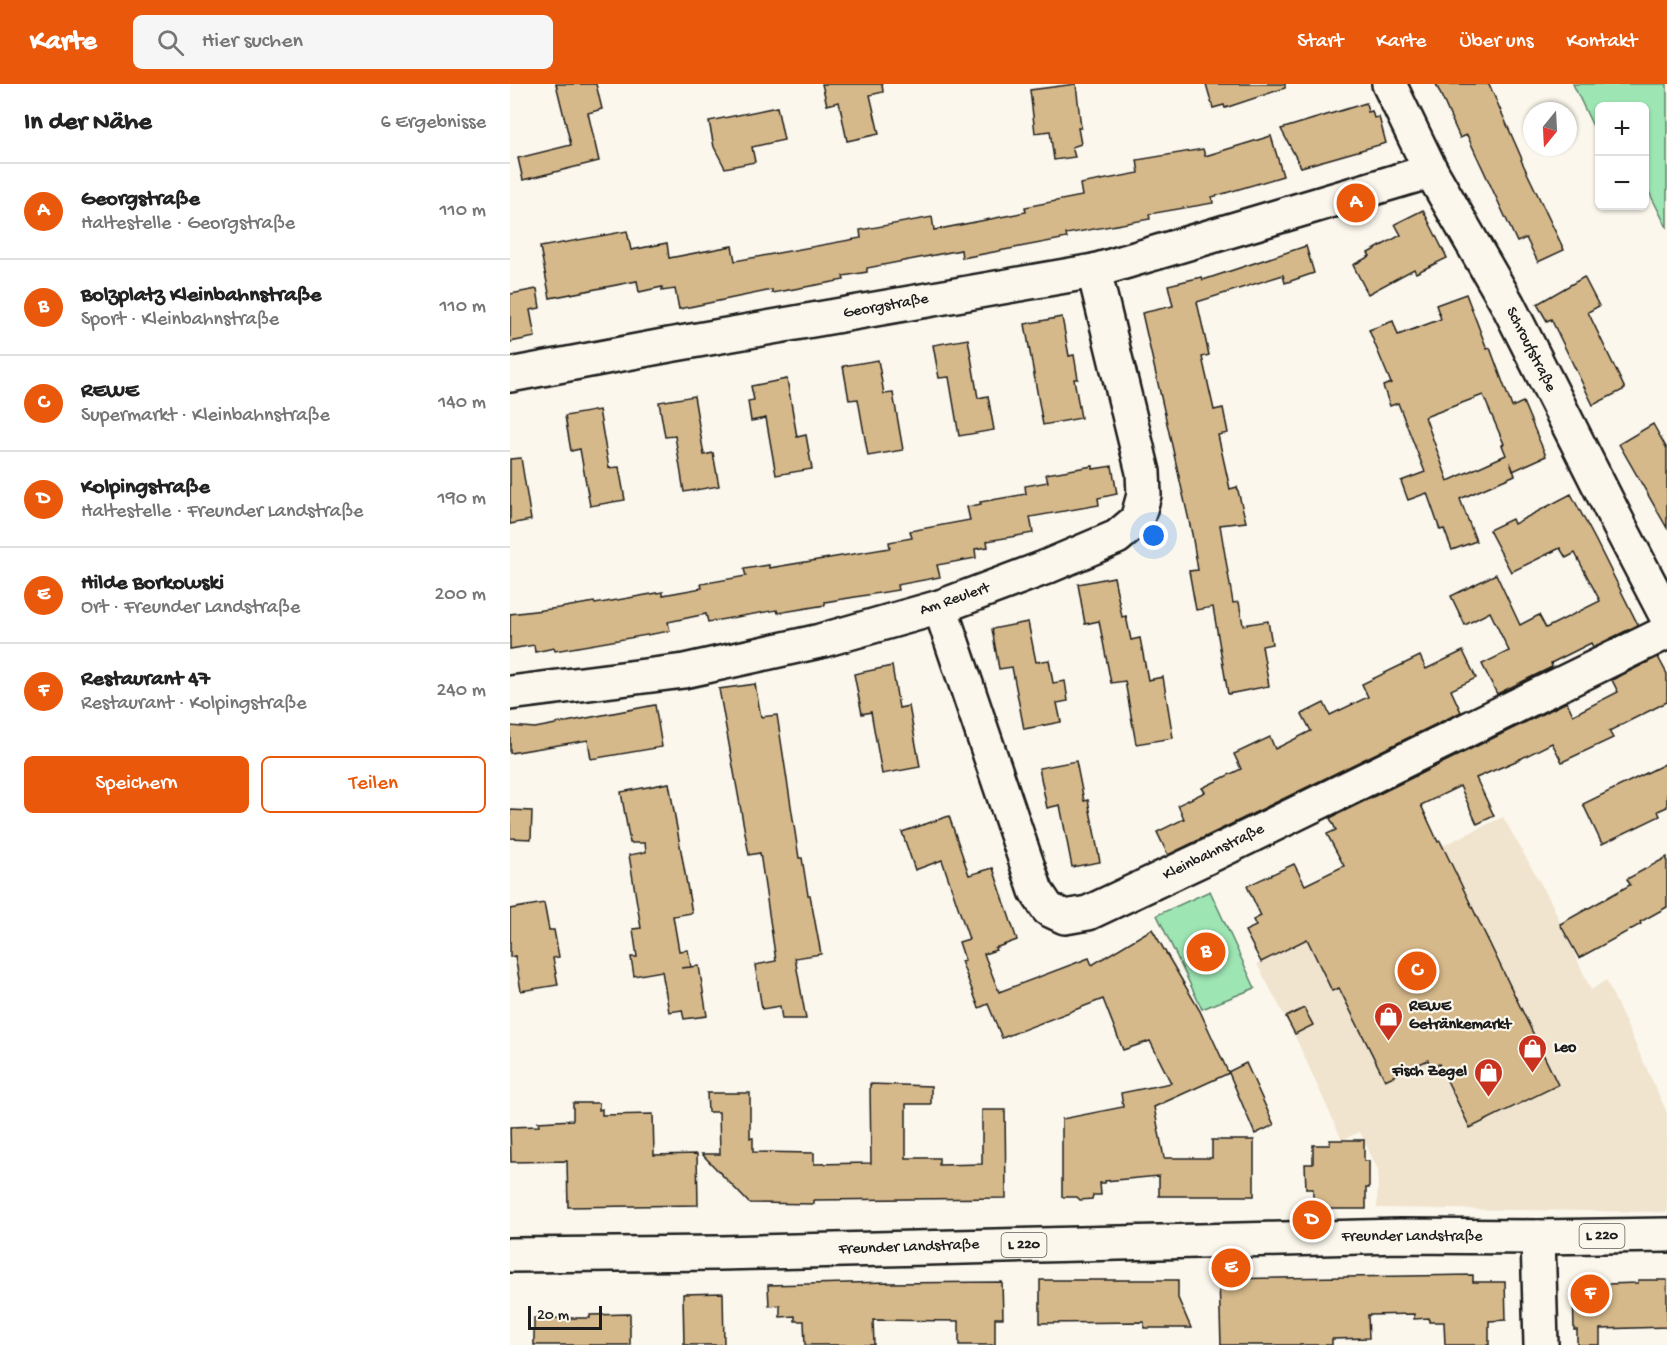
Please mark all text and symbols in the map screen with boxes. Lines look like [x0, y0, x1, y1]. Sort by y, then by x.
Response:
search box [133, 15, 553, 69]
text: Karte [30, 26, 97, 59]
icon: search [154, 26, 187, 59]
text: Hier suchen [202, 29, 303, 55]
text: Start [1297, 30, 1343, 55]
text: Karte [1376, 30, 1426, 55]
text: Über uns [1459, 30, 1533, 55]
text: Kontakt [1566, 30, 1637, 55]
north arrow [1523, 102, 1577, 156]
map controls [1595, 102, 1649, 210]
button: + [1595, 102, 1649, 156]
text: In der Nähe [24, 108, 152, 139]
text: 6 Ergebnisse [380, 112, 486, 135]
button: − [1595, 156, 1649, 210]
pin: A [1336, 180, 1376, 226]
text: Georgstraße [81, 187, 200, 213]
text: A [38, 200, 49, 223]
text: 110 m [440, 200, 486, 223]
text: Haltestelle · Georgstraße [81, 213, 295, 236]
text: Bolzplatz Kleinbahnstraße [81, 283, 321, 309]
street label: Georgstraße [842, 290, 931, 324]
text: B [38, 296, 49, 319]
text: 110 m [440, 296, 486, 319]
street label: Schroufstraße [1500, 304, 1560, 396]
text: Sport · Kleinbahnstraße [81, 309, 279, 332]
text: REWE [81, 379, 139, 405]
text: C [38, 392, 49, 415]
text: 140 m [438, 392, 486, 415]
text: Supermarkt · Kleinbahnstraße [81, 405, 330, 428]
text: Kolpingstraße [81, 475, 210, 501]
text: D [37, 488, 50, 511]
text: 190 m [438, 488, 486, 511]
text: Haltestelle · Freunder Landstraße [81, 501, 363, 524]
your location [1139, 521, 1168, 550]
text: Hilde Borkowski [81, 571, 224, 597]
street label: Am Reulert [918, 579, 994, 621]
text: E [37, 584, 50, 607]
text: 200 m [435, 584, 486, 607]
text: Ort · Freunder Landstraße [81, 597, 300, 620]
text: Restaurant 47 [81, 667, 210, 693]
text: F [38, 680, 49, 703]
text: 240 m [436, 680, 486, 703]
text: Restaurant · Kolpingstraße [81, 693, 306, 716]
button: Speichern [24, 756, 249, 813]
button: Teilen [261, 756, 486, 813]
street label: Kleinbahnstraße [1160, 820, 1268, 886]
pin: B [1186, 930, 1226, 974]
pin: C [1398, 948, 1436, 994]
place label: REWE Getränkemarkt [1408, 998, 1512, 1035]
shop icon: REWE Getränkemarkt [1372, 1000, 1404, 1042]
shop icon: Leo [1517, 1032, 1549, 1074]
place label: Leo [1554, 1039, 1577, 1058]
shop icon: Fisch Zegel [1472, 1056, 1504, 1098]
place label: Fisch Zegel [1391, 1063, 1467, 1082]
pin: D [1292, 1198, 1332, 1242]
road number: L 220 [1580, 1224, 1624, 1248]
street label: Freunder Landstraße [1341, 1228, 1483, 1247]
road number: L 220 [1002, 1233, 1046, 1257]
street label: Freunder Landstraße [837, 1236, 981, 1260]
pin: E [1212, 1246, 1250, 1290]
pin: F [1570, 1272, 1610, 1316]
scale bar [528, 1303, 602, 1330]
text: 20 m [537, 1307, 569, 1326]

